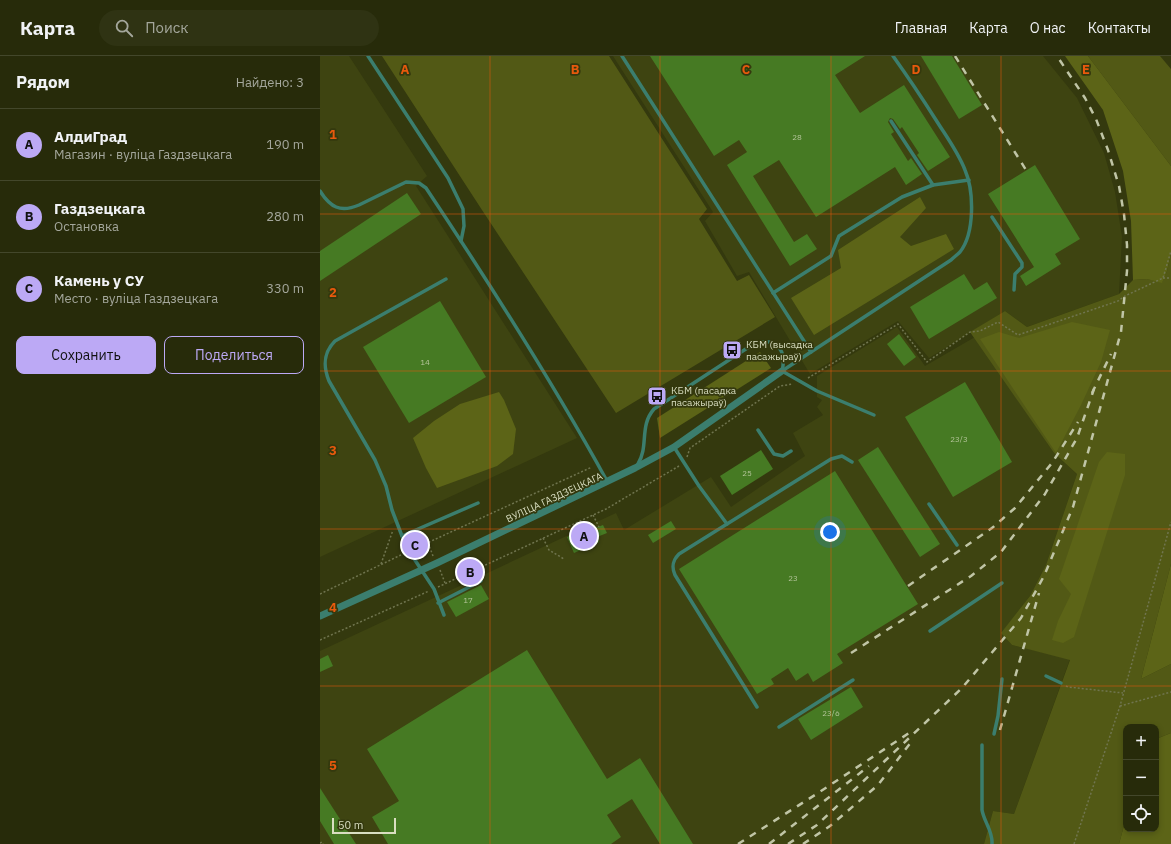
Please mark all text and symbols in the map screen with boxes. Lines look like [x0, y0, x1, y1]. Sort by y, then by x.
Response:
search box [99, 10, 379, 46]
text: Карта [20, 16, 75, 40]
icon: search [113, 17, 135, 39]
text: Поиск [145, 18, 189, 37]
text: Главная [895, 19, 947, 37]
text: Карта [969, 19, 1008, 37]
text: О нас [1030, 19, 1066, 37]
text: Контакты [1088, 19, 1151, 37]
text: A [401, 61, 410, 78]
text: B [571, 61, 580, 78]
text: C [742, 61, 751, 78]
text: D [911, 61, 921, 78]
text: E [1082, 61, 1090, 78]
text: Рядом [16, 71, 70, 93]
text: Найдено: 3 [236, 74, 304, 91]
text: 1 [329, 126, 337, 143]
text: АлдиГрад [54, 127, 127, 146]
house number: 28 [792, 132, 802, 142]
text: A [25, 136, 33, 153]
text: 190 m [266, 136, 304, 153]
text: Магазин · вуліца Газдзецкага [54, 146, 232, 163]
text: Газдзецкага [54, 199, 145, 218]
text: B [25, 208, 33, 225]
text: 280 m [266, 208, 304, 225]
text: Остановка [54, 218, 119, 235]
text: Камень у СУ [54, 271, 144, 290]
text: C [25, 280, 33, 297]
text: 330 m [266, 280, 304, 297]
text: 2 [329, 284, 337, 301]
text: Место · вуліца Газдзецкага [54, 290, 218, 307]
button: Сохранить [16, 336, 156, 374]
button: Поделиться [164, 336, 304, 374]
place label: КБМ (высадка пасажыраў) [746, 338, 814, 363]
bus stop icon: КБМ (высадка пасажыраў) [721, 339, 743, 361]
house number: 14 [420, 357, 430, 367]
place label: КБМ (пасадка пасажыраў) [671, 384, 737, 409]
bus stop icon: КБМ (пасадка пасажыраў) [646, 385, 668, 407]
house number: 23/3 [950, 434, 968, 444]
text: 3 [329, 442, 337, 459]
house number: 25 [742, 468, 752, 478]
street label: ВУЛІЦА ГАЗДЗЕЦКАГА [504, 469, 605, 526]
pin: A [571, 521, 597, 551]
your location [820, 522, 840, 542]
pin: C [402, 530, 428, 560]
pin: B [457, 557, 483, 587]
house number: 23 [788, 573, 798, 583]
house number: 17 [463, 595, 473, 605]
text: 4 [329, 599, 337, 616]
house number: 23/6 [822, 708, 840, 718]
map controls [1123, 724, 1159, 832]
button: + [1123, 724, 1159, 760]
text: 5 [329, 757, 337, 774]
button: − [1123, 760, 1159, 796]
button: locate [1123, 796, 1159, 832]
scale bar [332, 816, 396, 835]
text: 50 m [338, 818, 363, 832]

